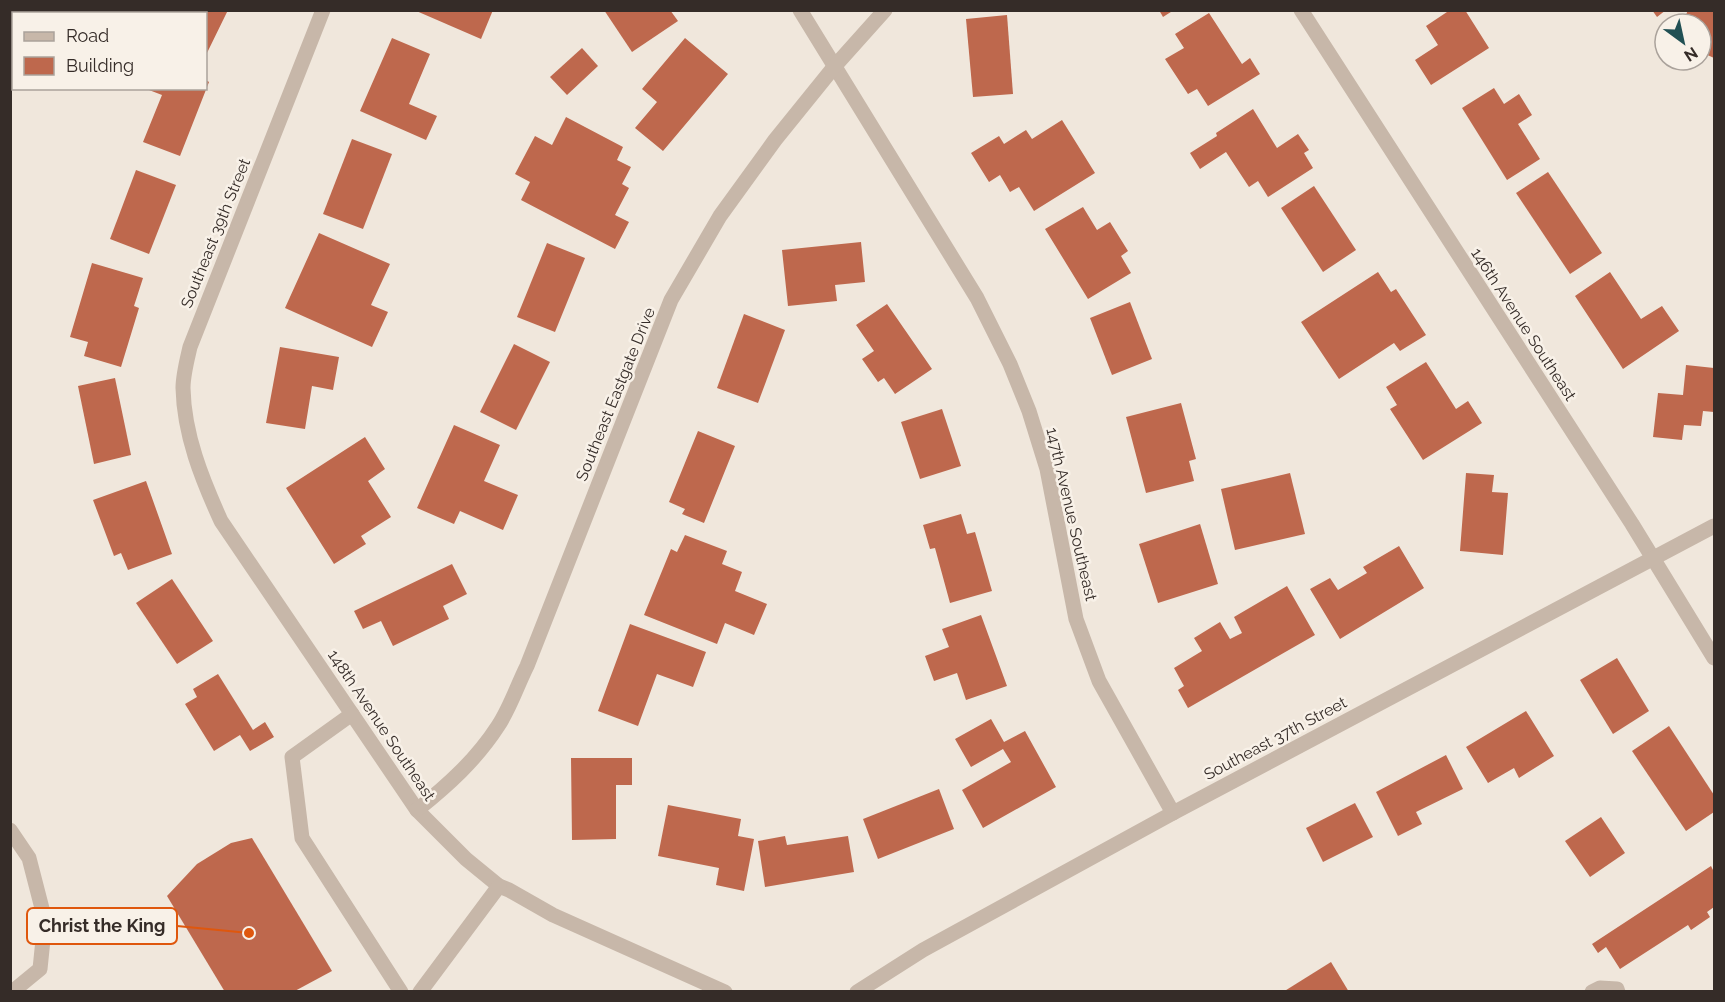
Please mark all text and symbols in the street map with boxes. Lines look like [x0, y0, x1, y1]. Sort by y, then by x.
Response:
legend [12, 12, 207, 90]
north arrow [1653, 12, 1713, 72]
text: Road [66, 25, 109, 46]
text: N [1681, 43, 1701, 65]
text: Building [66, 55, 134, 76]
street label: Southeast 39th Street [177, 155, 254, 311]
street label: 146th Avenue Southeast [1467, 244, 1580, 405]
street label: Southeast Eastgate Drive [572, 305, 659, 484]
street label: 147th Avenue Southeast [1042, 426, 1101, 603]
street label: 148th Avenue Southeast [324, 646, 440, 805]
street label: Southeast 37th Street [1201, 692, 1350, 784]
callout: Christ the King [27, 908, 177, 944]
text: Christ the King [39, 915, 165, 936]

